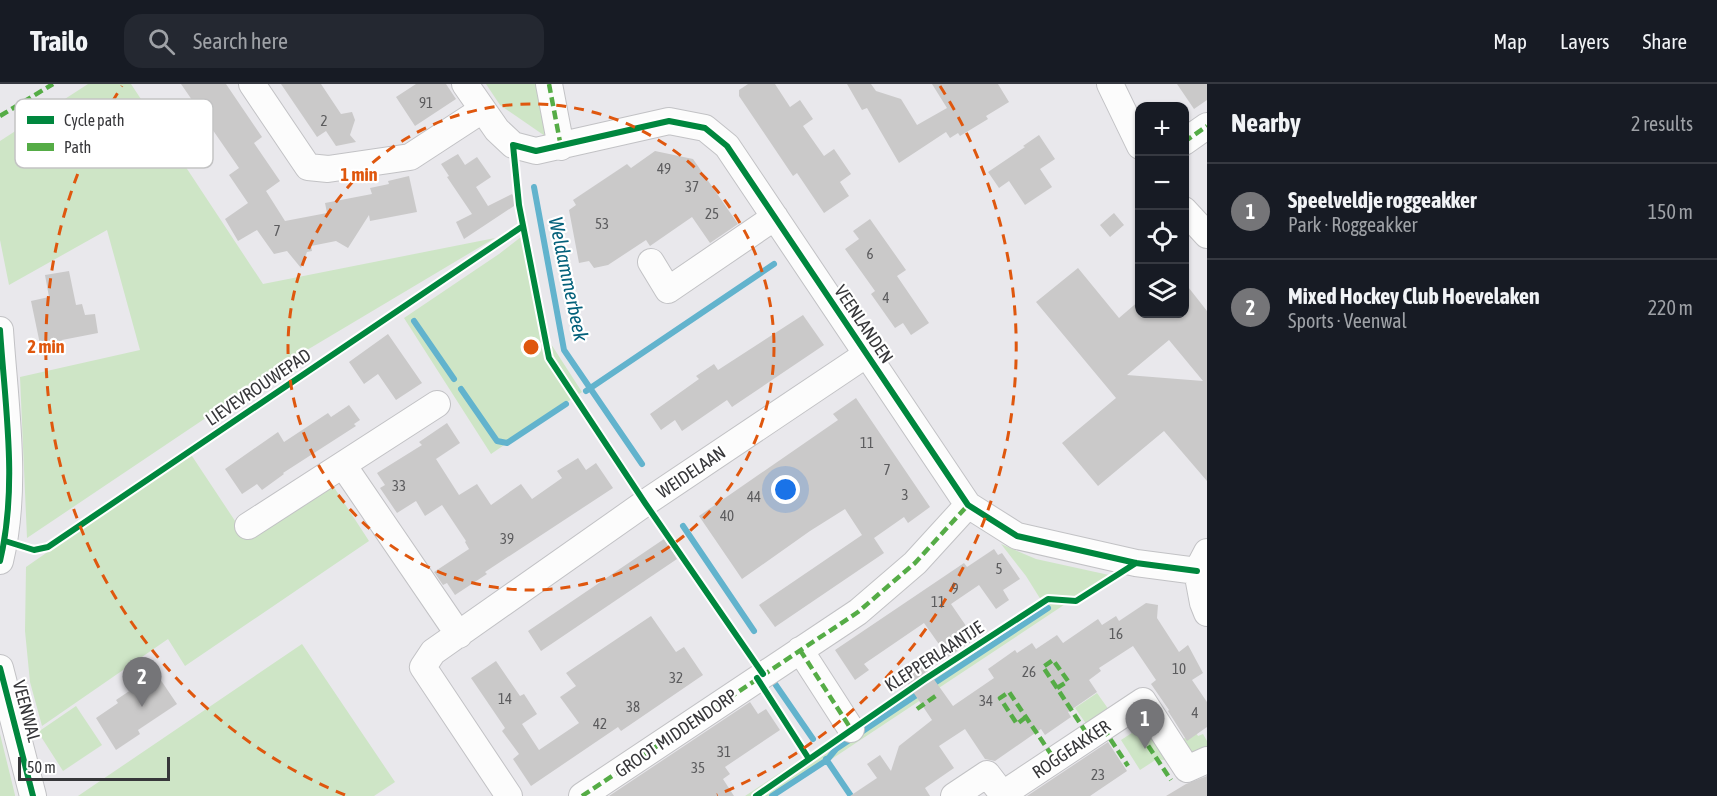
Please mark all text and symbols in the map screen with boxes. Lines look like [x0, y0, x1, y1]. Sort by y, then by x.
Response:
search box [124, 14, 544, 68]
text: Trailo [30, 25, 88, 57]
icon: search [145, 25, 178, 58]
text: Search here [193, 28, 288, 54]
text: Map [1493, 29, 1527, 53]
text: Layers [1560, 29, 1610, 53]
text: Share [1643, 29, 1687, 53]
house number: 91 [419, 94, 433, 111]
legend [15, 99, 213, 168]
map controls [1135, 102, 1189, 318]
button: + [1135, 102, 1189, 156]
text: Nearby [1231, 108, 1301, 138]
text: Cycle path [64, 111, 124, 130]
house number: 2 [320, 112, 328, 129]
text: 2 results [1631, 112, 1693, 135]
text: Path [64, 138, 91, 156]
button: − [1135, 156, 1189, 210]
house number: 49 [657, 160, 671, 177]
text: 1 min [341, 164, 378, 185]
house number: 37 [685, 178, 699, 195]
text: Speelveldje roggeakker [1288, 187, 1477, 213]
text: 1 [1246, 200, 1255, 223]
text: 150 m [1648, 200, 1693, 223]
house number: 25 [705, 205, 719, 222]
button: locate [1135, 210, 1189, 264]
text: Park · Roggeakker [1288, 213, 1418, 236]
water label: Weldammerbeek [545, 215, 593, 343]
house number: 53 [595, 215, 609, 232]
house number: 7 [273, 222, 281, 239]
house number: 6 [866, 245, 874, 262]
button: layers [1135, 264, 1189, 318]
street label: VEENLANDEN [830, 281, 898, 367]
text: Mixed Hockey Club Hoevelaken [1288, 283, 1540, 309]
house number: 4 [882, 289, 890, 306]
text: 2 [1246, 296, 1255, 319]
text: 220 m [1648, 296, 1693, 319]
text: Sports · Veenwal [1288, 309, 1407, 332]
text: 2 min [28, 336, 65, 357]
centre of rings [521, 337, 541, 357]
street label: LIEVEVROUWEPAD [201, 344, 315, 430]
house number: 11 [860, 434, 874, 451]
street label: WEIDELAAN [653, 441, 729, 503]
house number: 7 [883, 461, 891, 478]
your location [771, 475, 800, 504]
house number: 33 [392, 477, 406, 494]
house number: 3 [901, 486, 909, 503]
house number: 44 [747, 488, 761, 505]
house number: 40 [720, 507, 734, 524]
house number: 39 [500, 530, 514, 547]
house number: 5 [995, 560, 1003, 577]
house number: 9 [951, 580, 959, 597]
house number: 11 [931, 593, 945, 610]
street label: KLEPPERLAANTJE [881, 616, 987, 696]
house number: 16 [1109, 625, 1123, 642]
pin: 2 [122, 658, 162, 707]
house number: 10 [1172, 660, 1186, 677]
house number: 26 [1022, 663, 1036, 680]
house number: 32 [669, 669, 683, 686]
street label: VEENWAL [9, 678, 45, 744]
street label: GROOT MIDDENDORP [611, 684, 741, 782]
house number: 14 [498, 690, 512, 707]
house number: 34 [979, 692, 993, 709]
house number: 38 [626, 698, 640, 715]
pin: 1 [1126, 700, 1164, 749]
house number: 4 [1191, 704, 1199, 721]
house number: 42 [593, 715, 607, 732]
street label: ROGGEAKKER [1028, 715, 1114, 783]
house number: 31 [717, 743, 731, 760]
scale bar [18, 754, 170, 782]
text: 50 m [27, 758, 56, 776]
house number: 35 [691, 759, 705, 776]
house number: 23 [1091, 766, 1105, 783]

